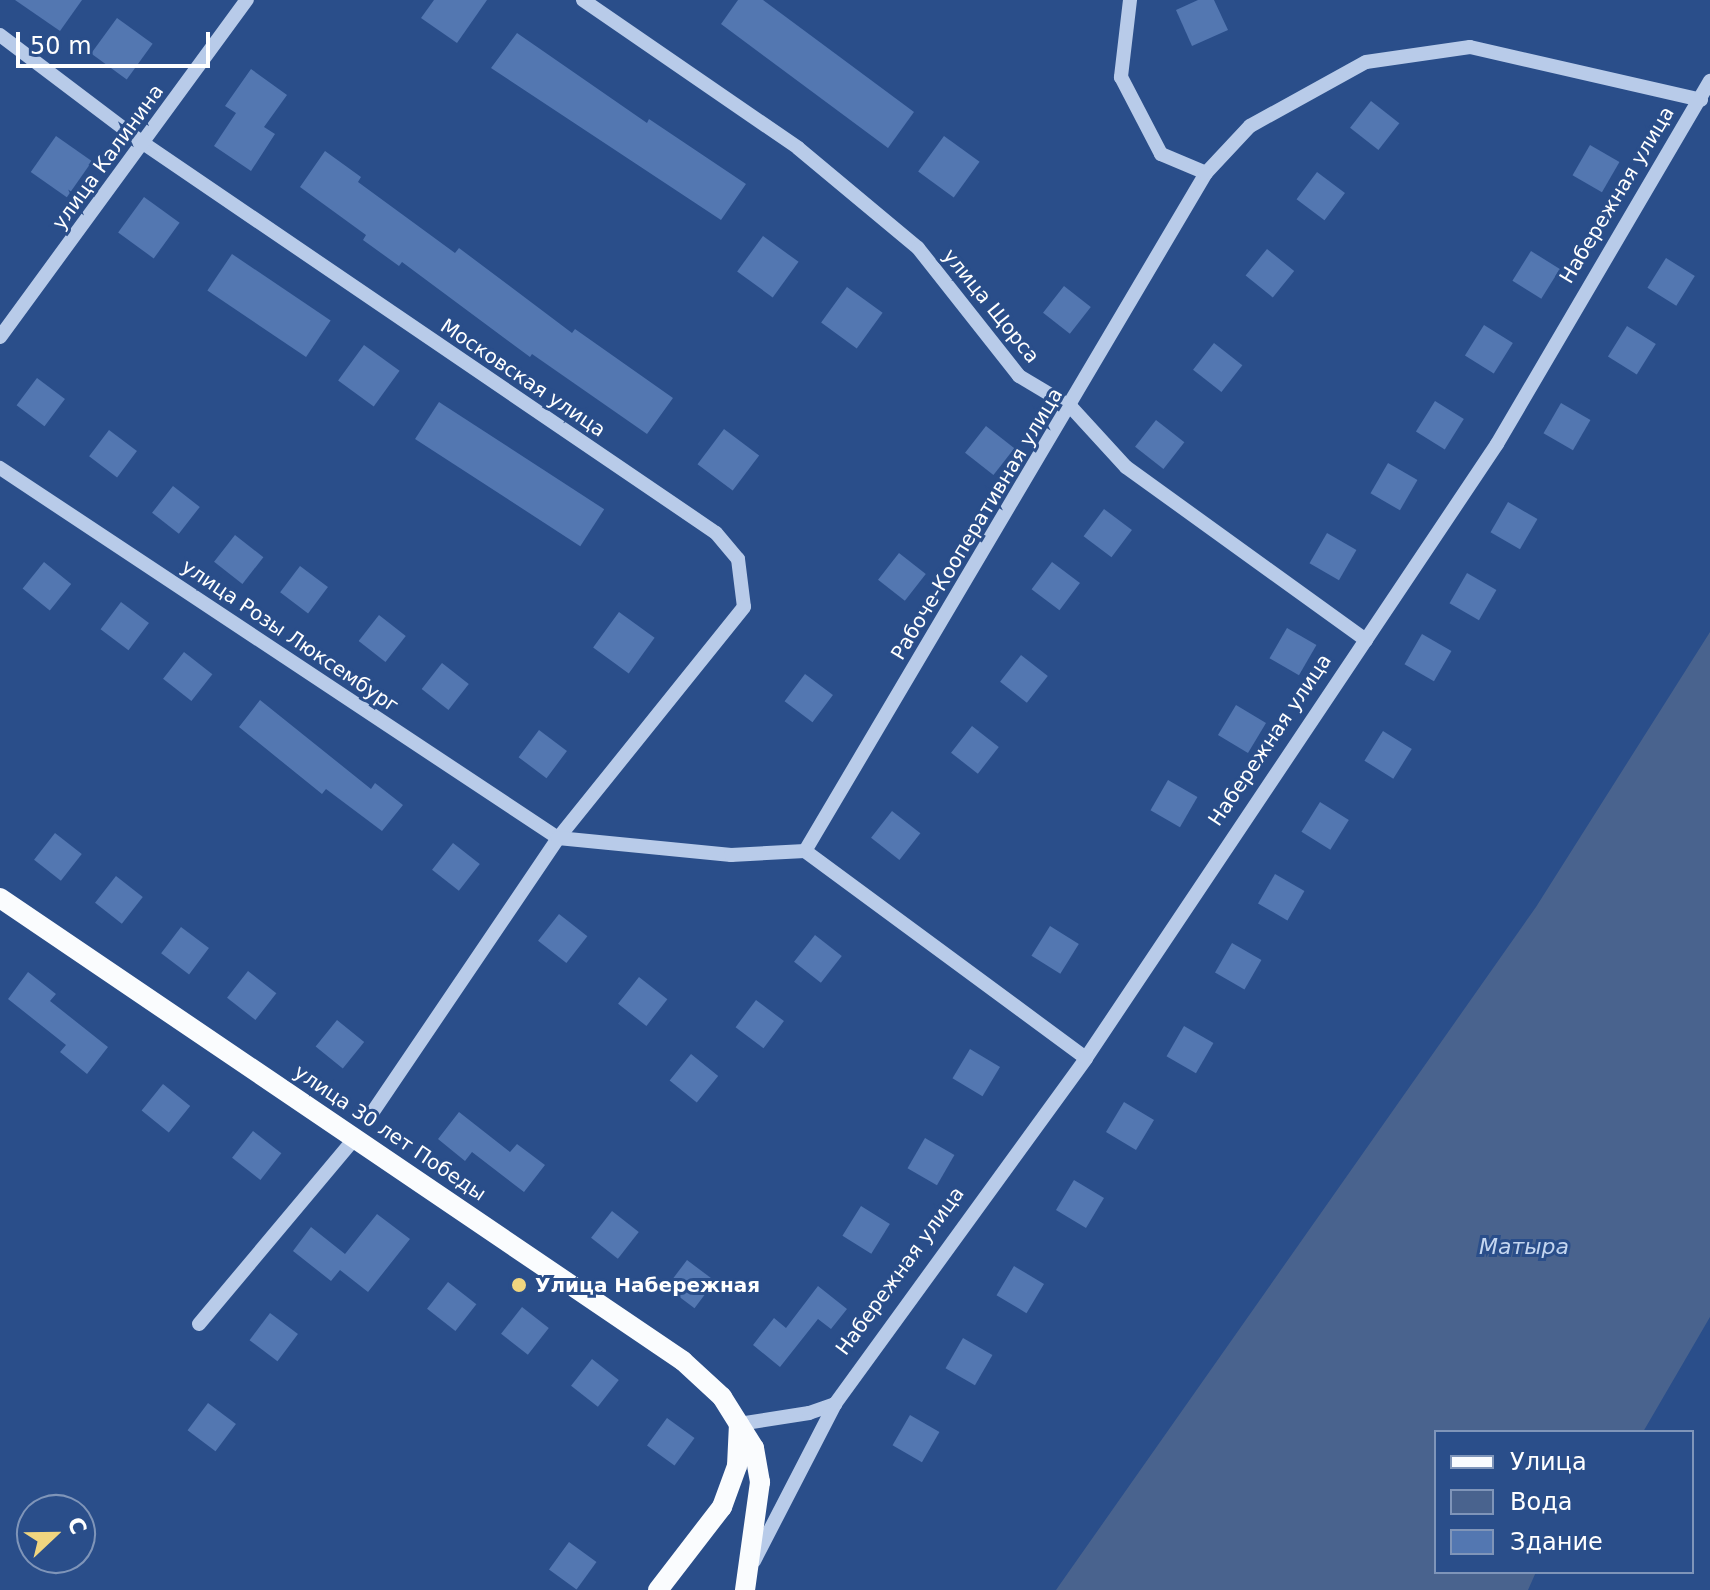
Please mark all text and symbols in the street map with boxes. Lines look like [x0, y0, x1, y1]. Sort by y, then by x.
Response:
scale bar [20, 16, 214, 66]
text: 50 m [30, 32, 92, 60]
street label: улица Калинина [47, 80, 169, 234]
street label: Набережная улица [1555, 102, 1679, 288]
street label: улица Щорса [938, 244, 1044, 368]
street label: Московская улица [436, 314, 610, 442]
street label: Рабоче-Кооперативная улица [886, 384, 1068, 664]
street label: улица Розы Люксембург [177, 554, 403, 718]
street label: Набережная улица [1204, 649, 1336, 831]
street label: улица 30 лет Победы [289, 1060, 491, 1206]
street label: Набережная улица [831, 1182, 969, 1360]
water label: Матыра [1479, 1234, 1569, 1260]
place label: Улица Набережная [535, 1273, 760, 1297]
marker: Улица Набережная [510, 1276, 528, 1294]
legend [1434, 1430, 1694, 1574]
text: Улица [1510, 1448, 1587, 1476]
text: Вода [1510, 1488, 1572, 1516]
north arrow [16, 1494, 96, 1574]
text: С [62, 1513, 91, 1538]
text: Здание [1510, 1528, 1603, 1556]

